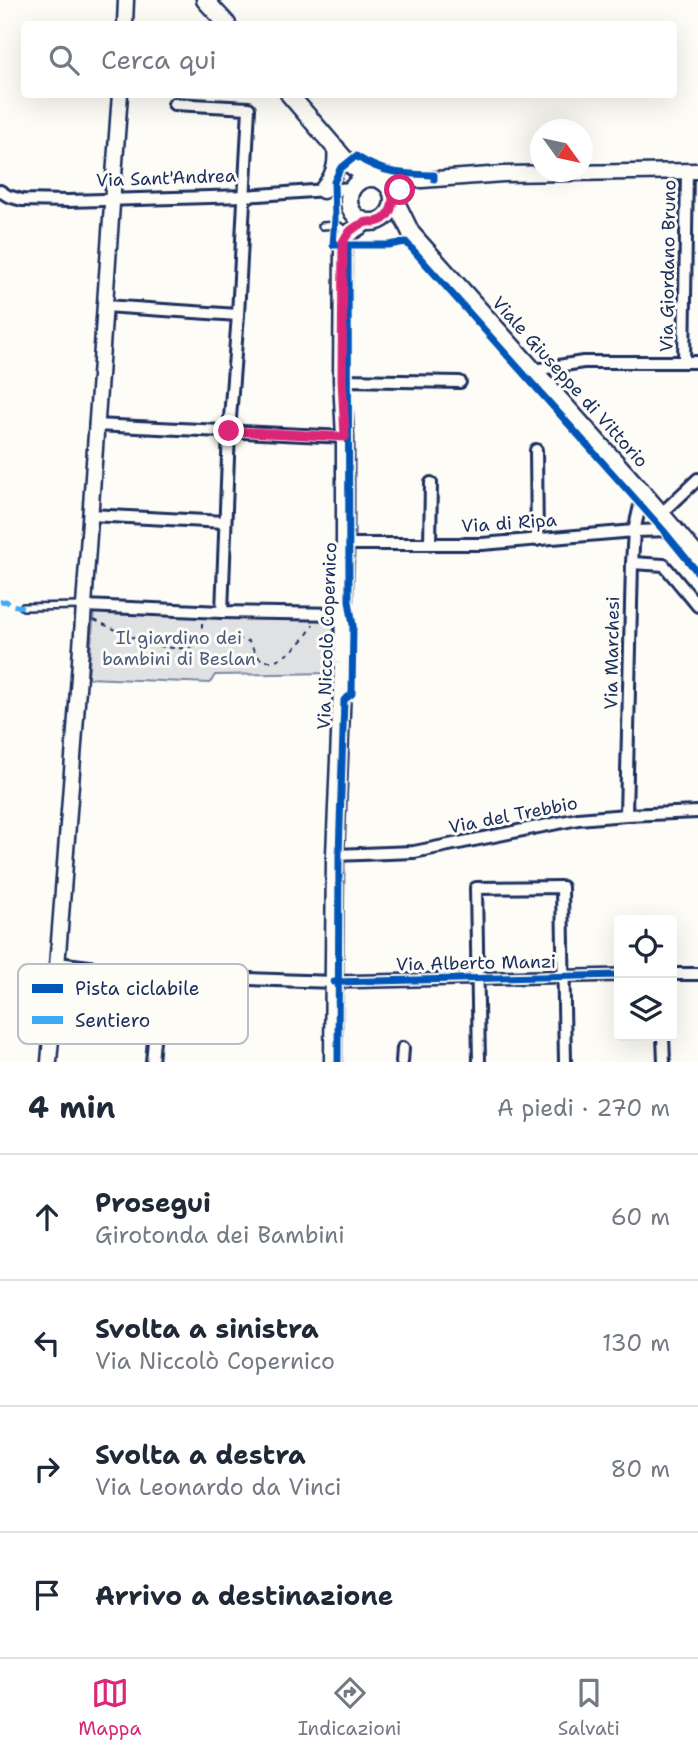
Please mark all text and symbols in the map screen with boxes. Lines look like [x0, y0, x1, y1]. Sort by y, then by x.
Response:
search box [21, 21, 677, 98]
icon: search [45, 41, 83, 79]
text: Cerca qui [101, 42, 217, 77]
north arrow [530, 119, 593, 182]
street label: Via Sant'Andrea [95, 164, 237, 192]
route start [384, 174, 415, 205]
street label: Via Giordano Bruno [654, 180, 682, 352]
street label: Viale Giuseppe di Vittorio [487, 291, 653, 473]
route end [213, 415, 244, 446]
street label: Via di Ripa [460, 508, 558, 538]
street label: Via Niccolò Copernico [312, 542, 342, 730]
street label: Via Marchesi [599, 596, 625, 710]
park label: Il giardino dei bambini di Beslan [102, 626, 256, 671]
street label: Via del Trebbio [446, 791, 580, 839]
map controls [614, 915, 677, 1041]
button: locate [614, 915, 677, 978]
street label: Via Alberto Manzi [396, 950, 556, 976]
legend [18, 964, 248, 1044]
text: Pista ciclabile [75, 976, 199, 1001]
button: layers [614, 978, 677, 1041]
text: Sentiero [75, 1008, 150, 1033]
text: 4 min [28, 1087, 115, 1128]
text: A piedi · 270 m [497, 1093, 670, 1123]
text: Prosegui [95, 1185, 211, 1220]
icon: ahead [28, 1198, 66, 1236]
text: 60 m [611, 1202, 670, 1232]
text: Girotonda dei Bambini [95, 1220, 345, 1250]
text: Svolta a sinistra [95, 1311, 319, 1346]
icon: left [28, 1324, 66, 1362]
text: 130 m [602, 1328, 670, 1358]
text: Via Niccolò Copernico [95, 1346, 335, 1376]
text: Svolta a destra [95, 1437, 306, 1472]
icon: right [28, 1450, 66, 1488]
text: 80 m [611, 1454, 670, 1484]
text: Via Leonardo da Vinci [95, 1472, 342, 1502]
icon: arrive [28, 1576, 66, 1614]
text: Arrivo a destinazione [95, 1578, 393, 1613]
tab: Mappa [78, 1674, 141, 1741]
tab: Indicazioni [298, 1674, 402, 1741]
tab: Salvati [558, 1674, 620, 1741]

